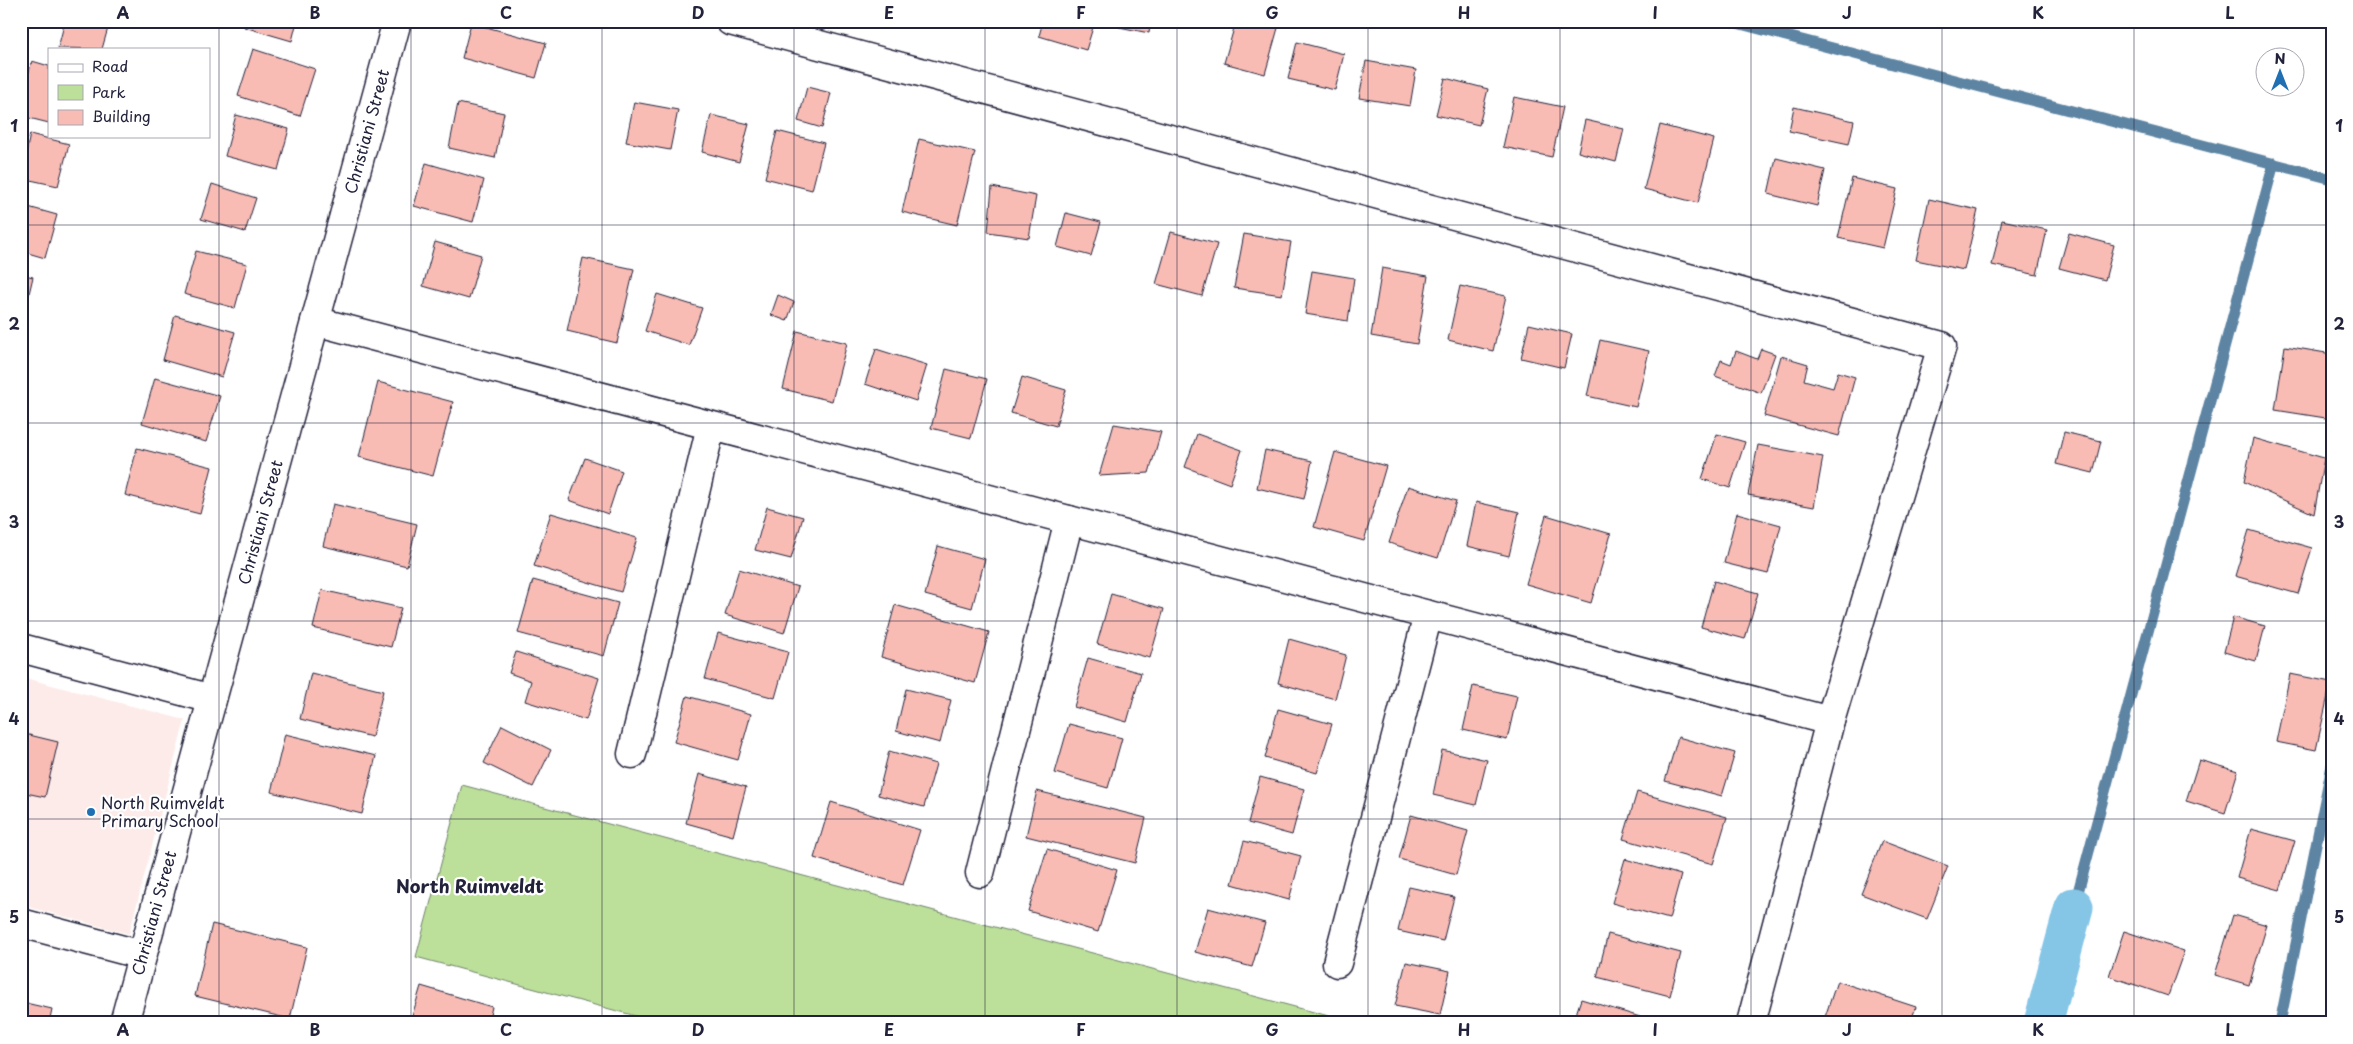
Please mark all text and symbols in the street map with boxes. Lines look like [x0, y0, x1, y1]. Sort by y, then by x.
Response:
text: A [117, 0, 130, 24]
text: B [310, 0, 321, 24]
text: C [500, 0, 512, 24]
text: D [692, 0, 704, 24]
text: E [884, 0, 894, 24]
text: F [1076, 0, 1086, 24]
text: G [1265, 0, 1279, 24]
text: H [1458, 0, 1470, 24]
text: I [1652, 0, 1658, 24]
text: J [1842, 0, 1852, 24]
text: K [2032, 0, 2044, 24]
text: L [2225, 0, 2235, 24]
legend [48, 48, 210, 138]
north arrow [2256, 48, 2306, 98]
text: N [2274, 48, 2286, 69]
text: Road [92, 54, 128, 77]
street label: Christiani Street [337, 66, 394, 196]
text: Park [92, 80, 126, 103]
text: Building [92, 104, 151, 127]
text: 1 [10, 113, 18, 137]
text: 1 [2335, 113, 2343, 137]
text: 2 [8, 311, 20, 335]
text: 2 [2333, 311, 2345, 335]
street label: Christiani Street [231, 456, 288, 587]
text: 3 [9, 509, 19, 533]
text: 3 [2334, 509, 2344, 533]
text: 4 [9, 706, 20, 730]
text: 4 [2334, 706, 2345, 730]
place label: North Ruimveldt Primary School [101, 790, 225, 832]
marker: North Ruimveldt Primary School [85, 806, 97, 818]
street label: Christiani Street [125, 847, 182, 978]
district label: North Ruimveldt [396, 872, 544, 899]
text: 5 [9, 904, 19, 928]
text: 5 [2334, 904, 2344, 928]
text: A [117, 1017, 130, 1041]
text: B [310, 1017, 321, 1041]
text: C [500, 1017, 512, 1041]
text: D [692, 1017, 704, 1041]
text: E [884, 1017, 894, 1041]
text: F [1076, 1017, 1086, 1041]
text: G [1265, 1017, 1279, 1041]
text: H [1458, 1017, 1470, 1041]
text: I [1652, 1017, 1658, 1041]
text: J [1842, 1017, 1852, 1041]
text: K [2032, 1017, 2044, 1041]
text: L [2225, 1017, 2235, 1041]

